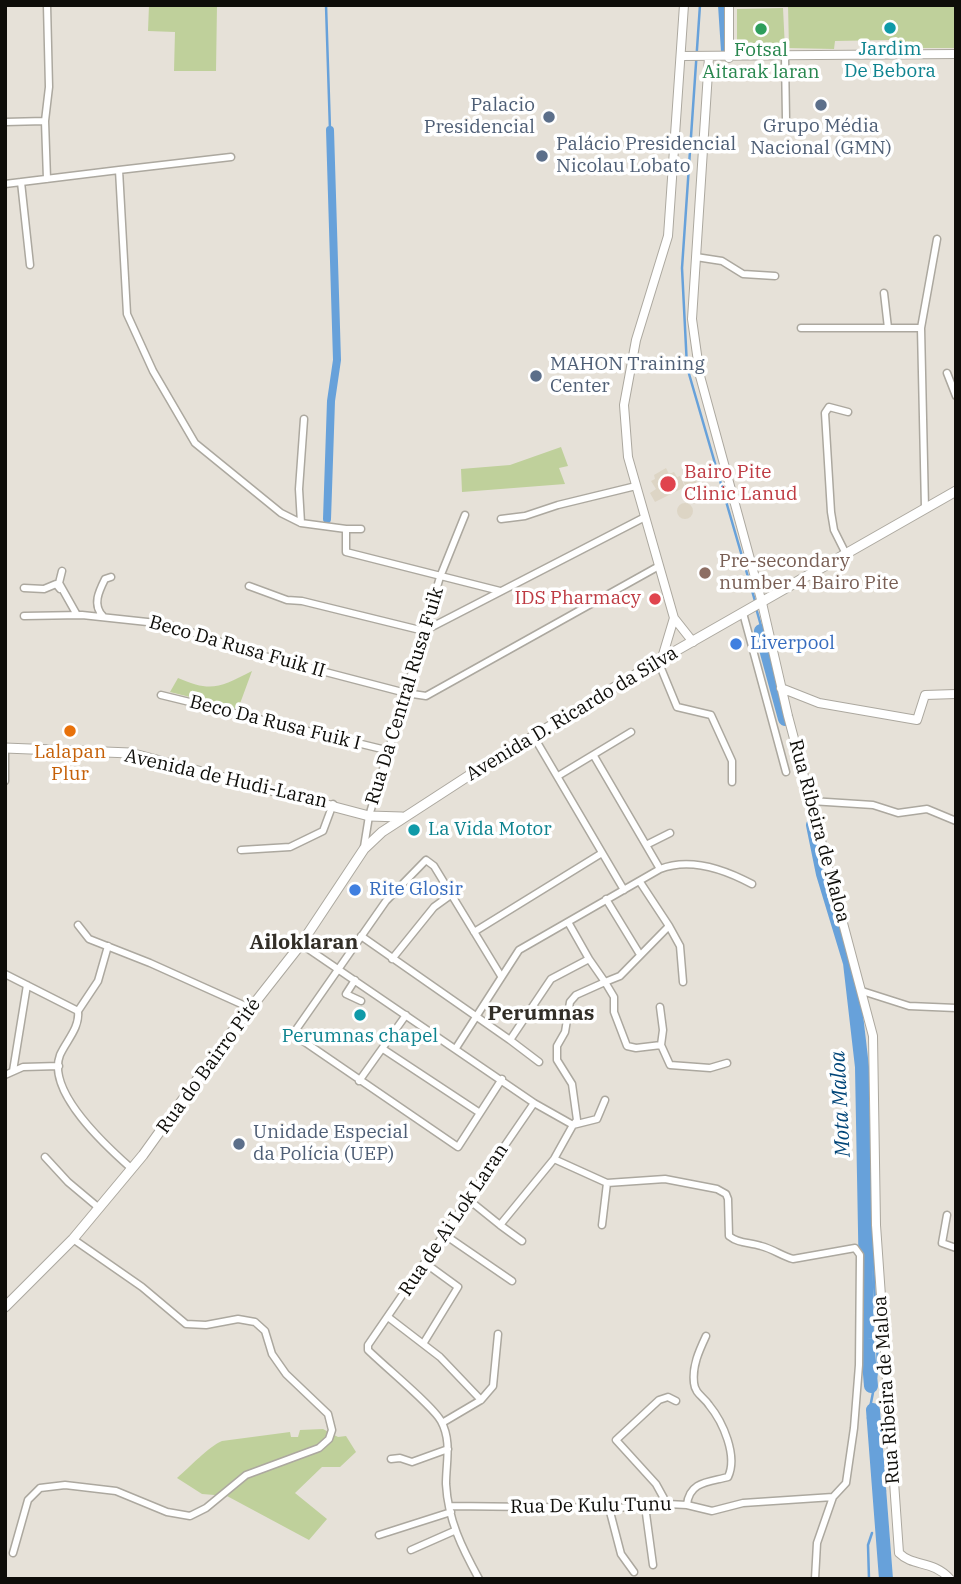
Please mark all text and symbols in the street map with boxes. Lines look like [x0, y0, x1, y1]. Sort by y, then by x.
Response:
marker: Jardim De Bebora [882, 20, 898, 36]
marker: Fotsal Aitarak laran [753, 21, 769, 37]
place label: Jardim De Bebora [844, 39, 936, 83]
place label: Fotsal Aitarak laran [702, 40, 820, 84]
place label: Palacio Presidencial [424, 95, 535, 139]
marker: Grupo Média Nacional (GMN) [813, 97, 829, 113]
marker: Palacio Presidencial [541, 109, 557, 125]
place label: Grupo Média Nacional (GMN) [750, 116, 892, 160]
place label: Palácio Presidencial Nicolau Lobato [556, 134, 736, 178]
marker: Palácio Presidencial Nicolau Lobato [534, 148, 550, 164]
place label: MAHON Training Center [550, 354, 705, 398]
marker: MAHON Training Center [528, 368, 544, 384]
place label: Bairo Pite Clinic Lanud [684, 462, 797, 506]
marker: Bairo Pite Clinic Lanud [658, 474, 678, 494]
place label: Pre-secondary number 4 Bairo Pite [719, 551, 899, 595]
marker: Pre-secondary number 4 Bairo Pite [697, 565, 713, 581]
street label: Rua Da Central Rusa Fuik [361, 584, 449, 808]
place label: IDS Pharmacy [514, 588, 641, 610]
marker: IDS Pharmacy [647, 591, 663, 607]
street label: Beco Da Rusa Fuik II [146, 611, 328, 683]
place label: Liverpool [750, 633, 835, 655]
marker: Liverpool [728, 636, 744, 652]
street label: Avenida D. Ricardo da Silva [462, 642, 682, 786]
street label: Beco Da Rusa Fuik I [187, 691, 363, 755]
marker: Lalapan Plur [62, 723, 78, 739]
street label: Rua Ribeira de Maloa [784, 737, 854, 925]
place label: Lalapan Plur [34, 742, 106, 786]
street label: Avenida de Hudi-Laran [122, 745, 330, 813]
place label: La Vida Motor [428, 819, 552, 841]
marker: La Vida Motor [406, 822, 422, 838]
place label: Rite Glosir [369, 879, 463, 901]
marker: Rite Glosir [347, 882, 363, 898]
district label: Ailoklaran [250, 930, 358, 956]
street label: Rua do Bairro Pité [152, 994, 266, 1138]
district label: Perumnas [488, 1001, 594, 1027]
marker: Perumnas chapel [352, 1007, 368, 1023]
place label: Perumnas chapel [282, 1026, 438, 1048]
water label: Mota Maloa [826, 1050, 856, 1158]
place label: Unidade Especial da Polícia (UEP) [253, 1122, 408, 1166]
marker: Unidade Especial da Polícia (UEP) [231, 1136, 247, 1152]
street label: Rua de Ai Lok Laran [395, 1139, 513, 1301]
street label: Rua Ribeira de Maloa [869, 1295, 905, 1485]
street label: Rua De Kulu Tunu [510, 1493, 672, 1519]

